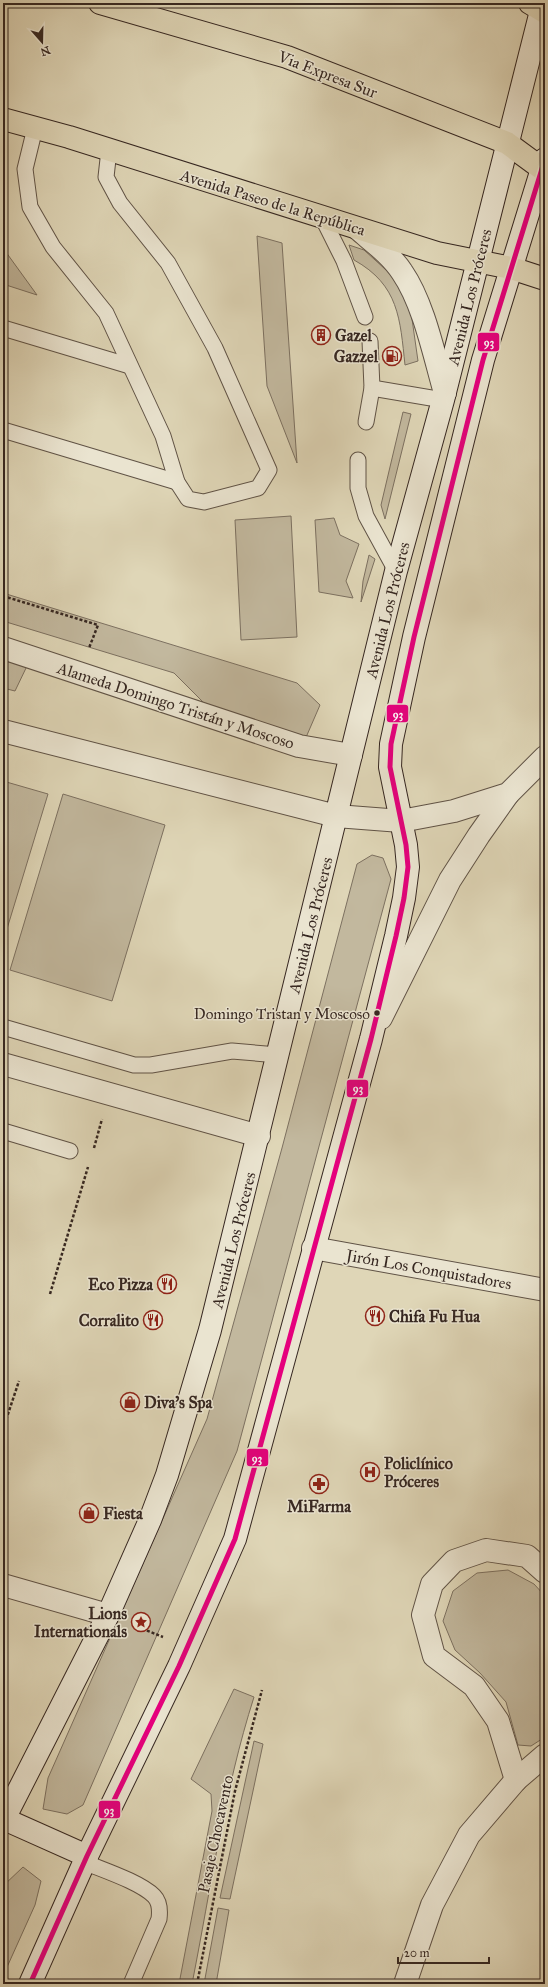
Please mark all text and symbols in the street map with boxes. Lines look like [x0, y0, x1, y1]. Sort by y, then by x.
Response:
north arrow [22, 22, 62, 62]
text: N [38, 43, 52, 59]
street label: Via Expresa Sur [275, 47, 380, 102]
street label: Avenida Paseo de la República [177, 165, 368, 240]
street label: Avenida Los Próceres [443, 227, 496, 368]
building icon: Gazel [310, 324, 332, 346]
place label: Gazel [335, 326, 373, 345]
line badge: 93 [477, 332, 500, 352]
text: 93 [484, 336, 494, 350]
fuel station icon: Gazzel [381, 345, 403, 367]
place label: Gazzel [334, 347, 379, 366]
street label: Avenida Los Próceres [361, 540, 414, 681]
street label: Alameda Domingo Tristán y Moscoso [54, 658, 297, 754]
line badge: 93 [386, 704, 409, 723]
text: 93 [393, 708, 403, 722]
street label: Avenida Los Próceres [284, 855, 337, 996]
place label: Domingo Tristan y Moscoso [194, 1005, 370, 1023]
marker: Domingo Tristan y Moscoso [372, 1008, 382, 1018]
line badge: 93 [346, 1079, 369, 1098]
text: 93 [353, 1082, 363, 1096]
street label: Avenida Los Próceres [207, 1170, 260, 1311]
street label: Jirón Los Conquistadores [343, 1245, 513, 1294]
restaurant icon: Eco Pizza [156, 1273, 178, 1295]
place label: Eco Pizza [88, 1275, 154, 1294]
restaurant icon: Chifa Fu Hua [364, 1305, 386, 1327]
place label: Chifa Fu Hua [389, 1307, 481, 1326]
restaurant icon: Corralito [142, 1309, 164, 1331]
place label: Corralito [79, 1311, 139, 1330]
shop icon: Diva's Spa [119, 1391, 141, 1413]
place label: Diva's Spa [144, 1393, 214, 1413]
line badge: 93 [246, 1448, 269, 1467]
text: 93 [252, 1452, 262, 1466]
place label: Policlínico Próceres [384, 1454, 453, 1491]
hospital icon: Policlínico Próceres [359, 1461, 381, 1483]
pharmacy icon: MiFarma [308, 1473, 330, 1495]
place label: MiFarma [287, 1497, 352, 1516]
shop icon: Fiesta [78, 1502, 100, 1524]
place label: Fiesta [103, 1504, 144, 1523]
place label: Lions Internationals [34, 1604, 127, 1641]
place icon: Lions Internationals [130, 1611, 152, 1633]
street label: Pasaje Chocavento [194, 1773, 237, 1895]
line badge: 93 [98, 1800, 121, 1819]
text: 93 [104, 1804, 114, 1818]
scale bar [398, 1939, 489, 1965]
text: 20 m [404, 1946, 430, 1960]

